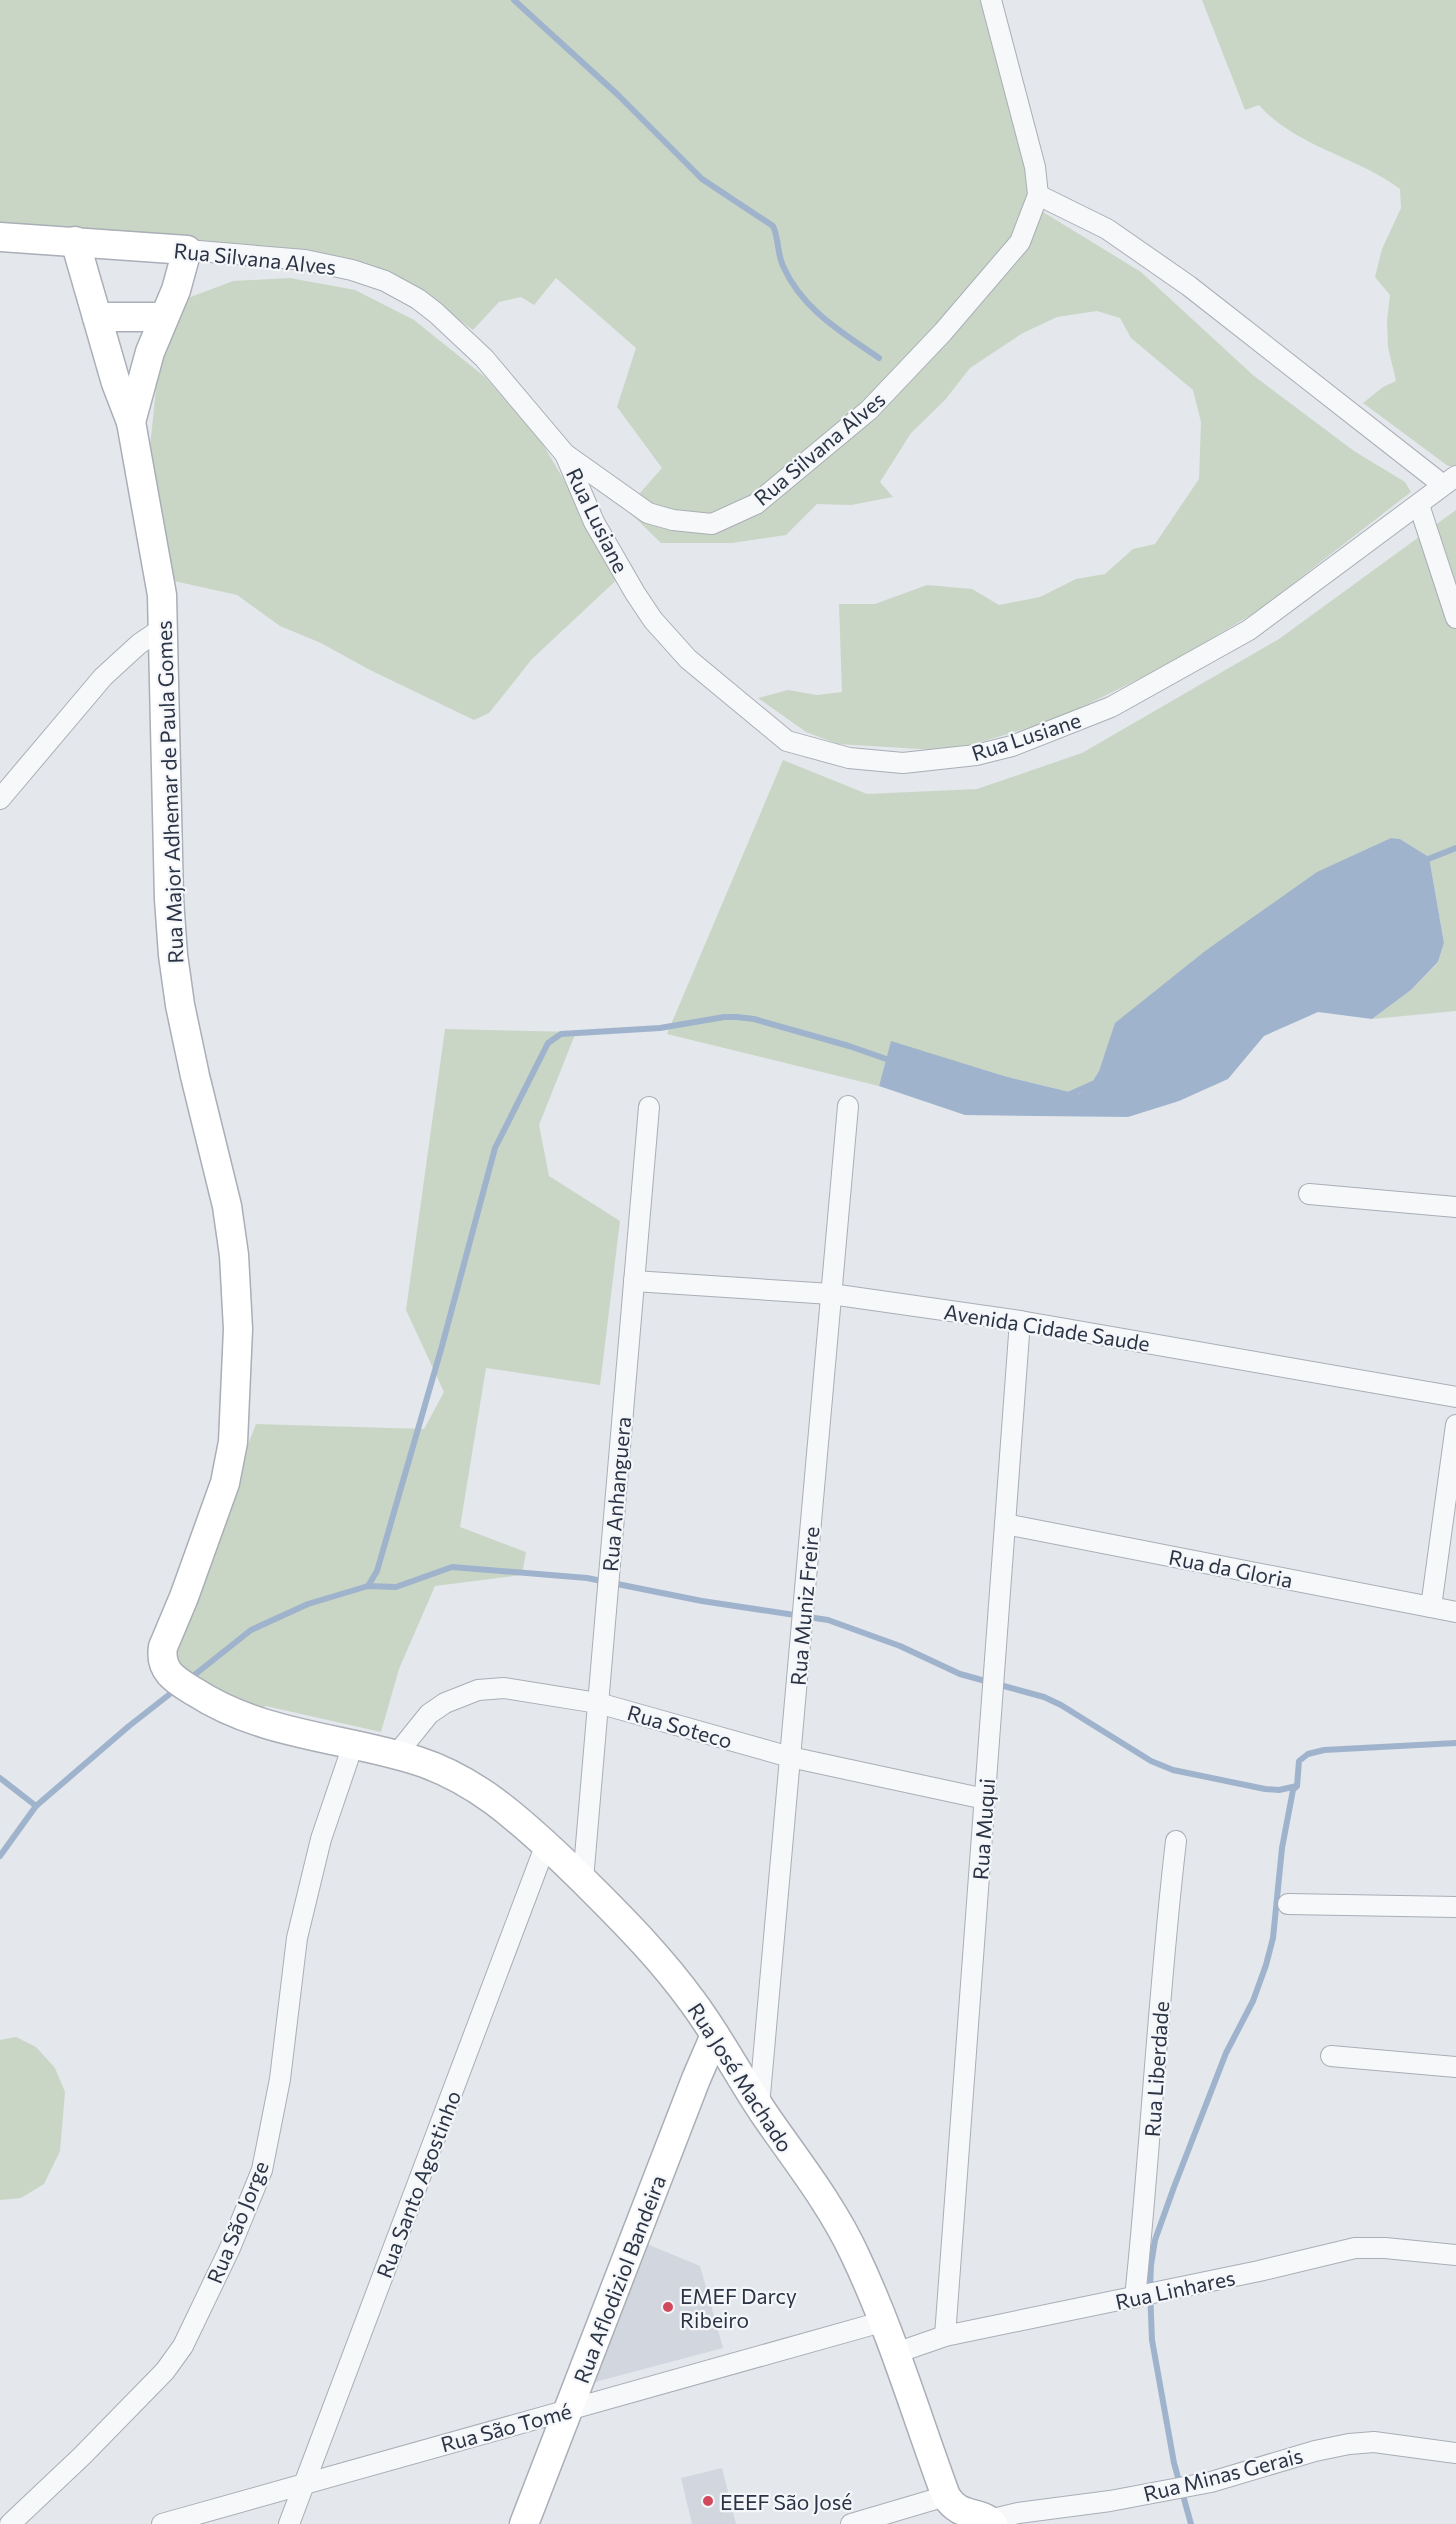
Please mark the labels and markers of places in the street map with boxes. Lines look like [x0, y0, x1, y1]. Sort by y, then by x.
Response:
place label: EMEF Darcy Ribeiro [680, 2283, 797, 2332]
marker: EMEF Darcy Ribeiro [661, 2300, 675, 2314]
place label: EEEF São José [720, 2489, 852, 2514]
marker: EEEF São José [701, 2494, 715, 2508]

